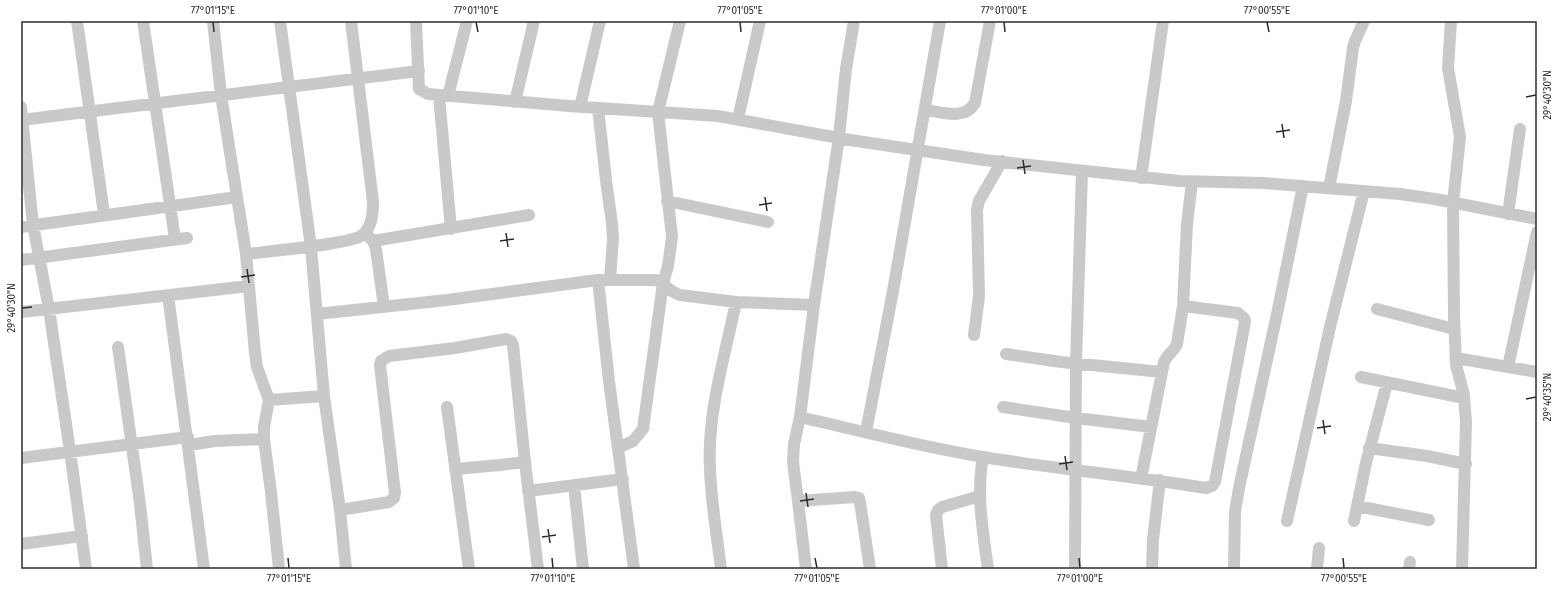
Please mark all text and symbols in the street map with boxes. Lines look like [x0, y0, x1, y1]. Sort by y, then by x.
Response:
text: 77°01'15"E [191, 5, 235, 17]
text: 77°01'10"E [453, 5, 499, 17]
text: 77°01'05"E [717, 5, 763, 17]
text: 77°01'00"E [981, 5, 1027, 17]
text: 77°00'55"E [1244, 5, 1290, 17]
text: 29°40'30"N [1542, 70, 1554, 120]
text: 29°40'30"N [6, 283, 18, 333]
text: 29°40'35"N [1542, 373, 1554, 421]
text: 77°01'15"E [267, 573, 311, 585]
text: 77°01'10"E [530, 573, 576, 585]
text: 77°01'05"E [794, 573, 840, 585]
text: 77°01'00"E [1057, 573, 1103, 585]
text: 77°00'55"E [1321, 573, 1367, 585]

